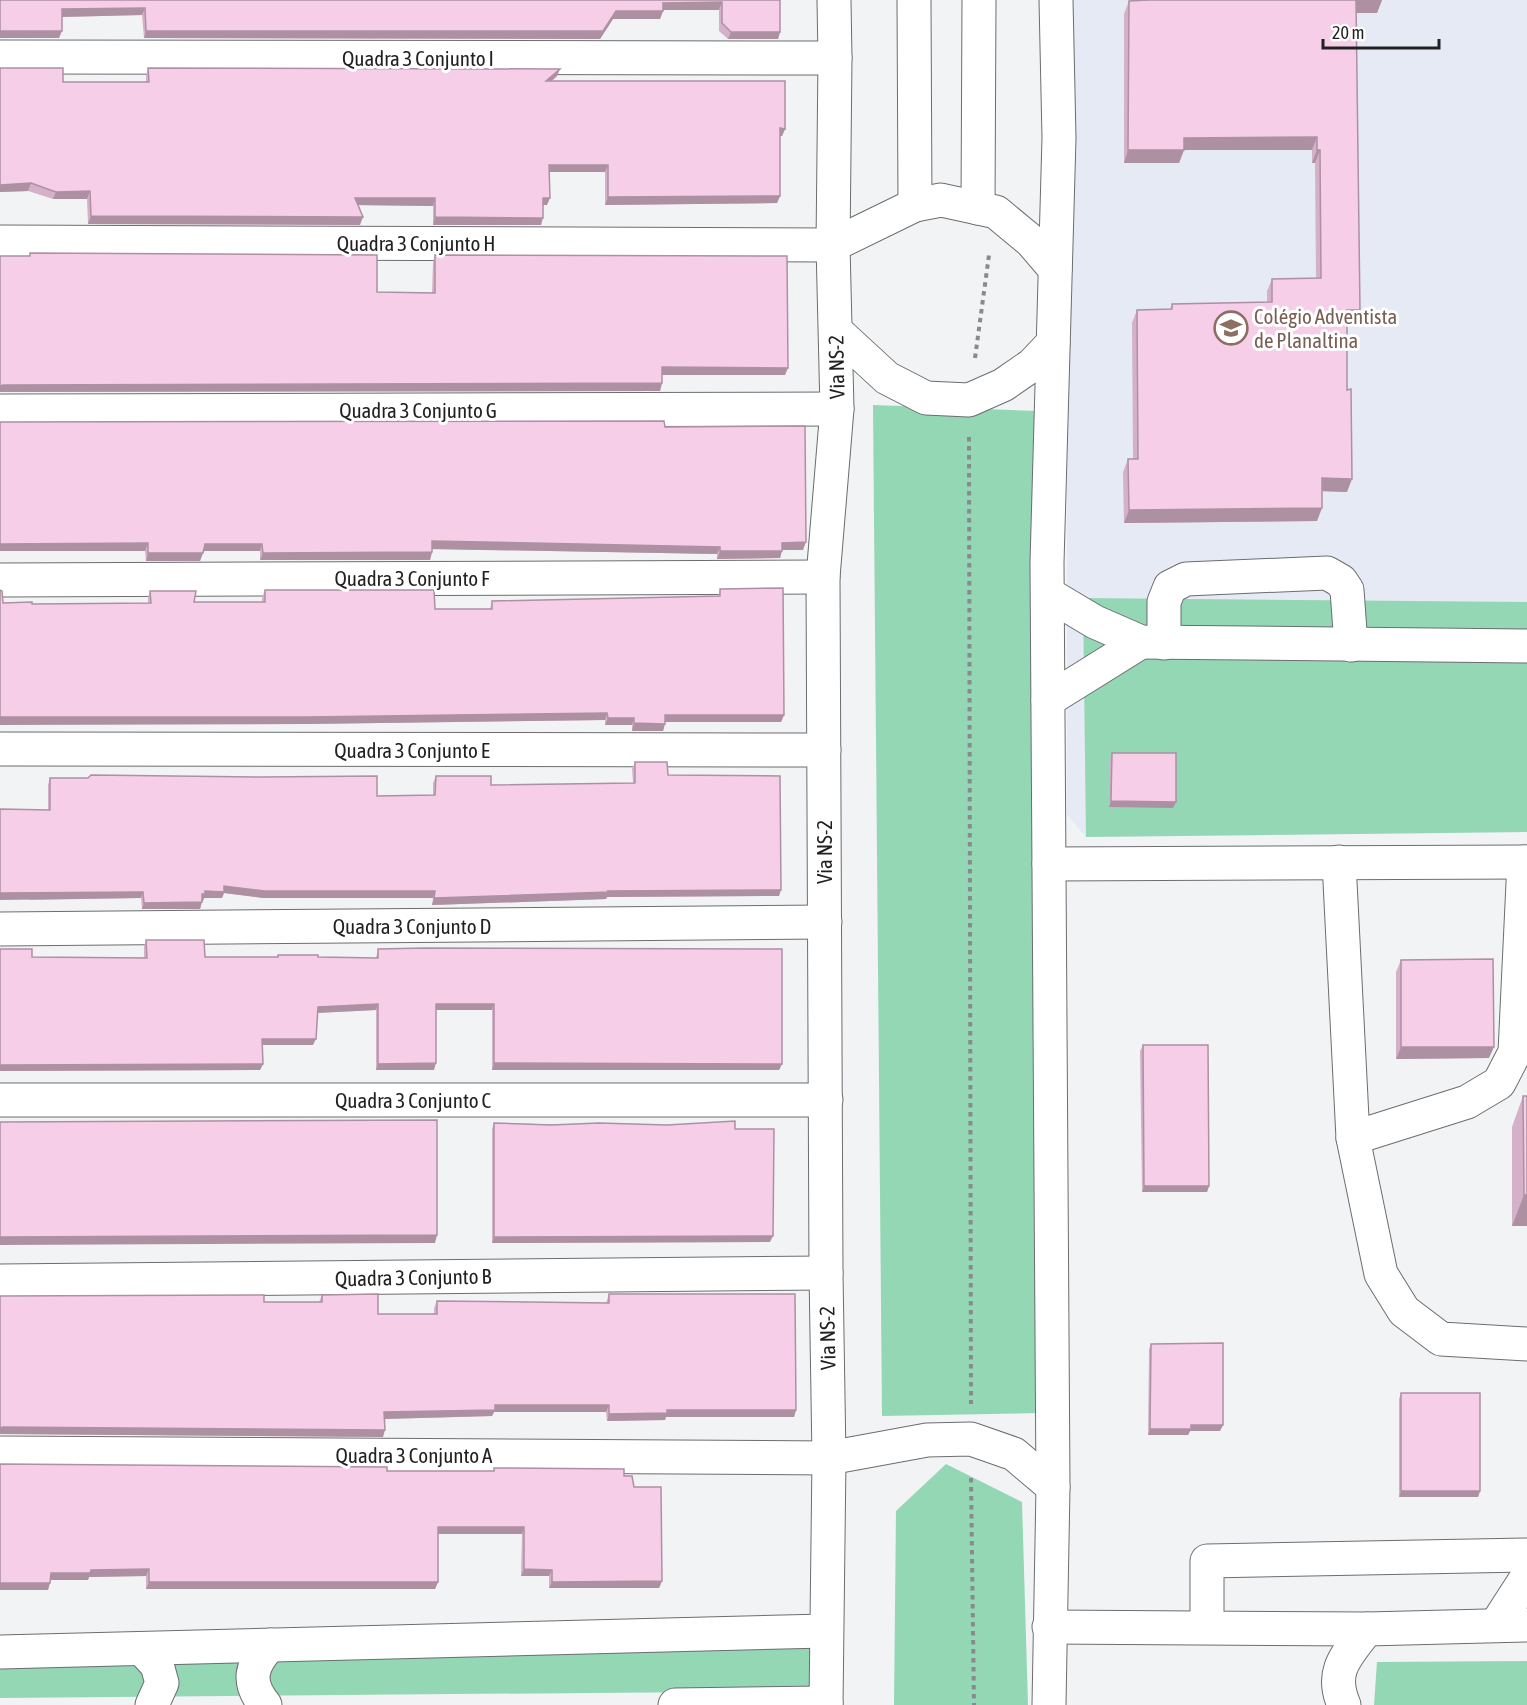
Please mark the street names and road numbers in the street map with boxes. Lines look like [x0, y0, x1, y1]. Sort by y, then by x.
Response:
street label: Quadra 3 Conjunto I [342, 46, 494, 70]
street label: Quadra 3 Conjunto H [337, 231, 495, 255]
street label: Via NS-2 [823, 335, 849, 399]
street label: Quadra 3 Conjunto G [339, 398, 497, 422]
street label: Quadra 3 Conjunto F [334, 566, 490, 590]
street label: Quadra 3 Conjunto E [334, 738, 490, 762]
street label: Via NS-2 [812, 820, 836, 884]
street label: Quadra 3 Conjunto D [333, 914, 491, 938]
street label: Quadra 3 Conjunto C [335, 1088, 492, 1112]
street label: Quadra 3 Conjunto B [335, 1264, 491, 1290]
street label: Via NS-2 [814, 1306, 840, 1370]
street label: Quadra 3 Conjunto A [336, 1443, 493, 1467]

